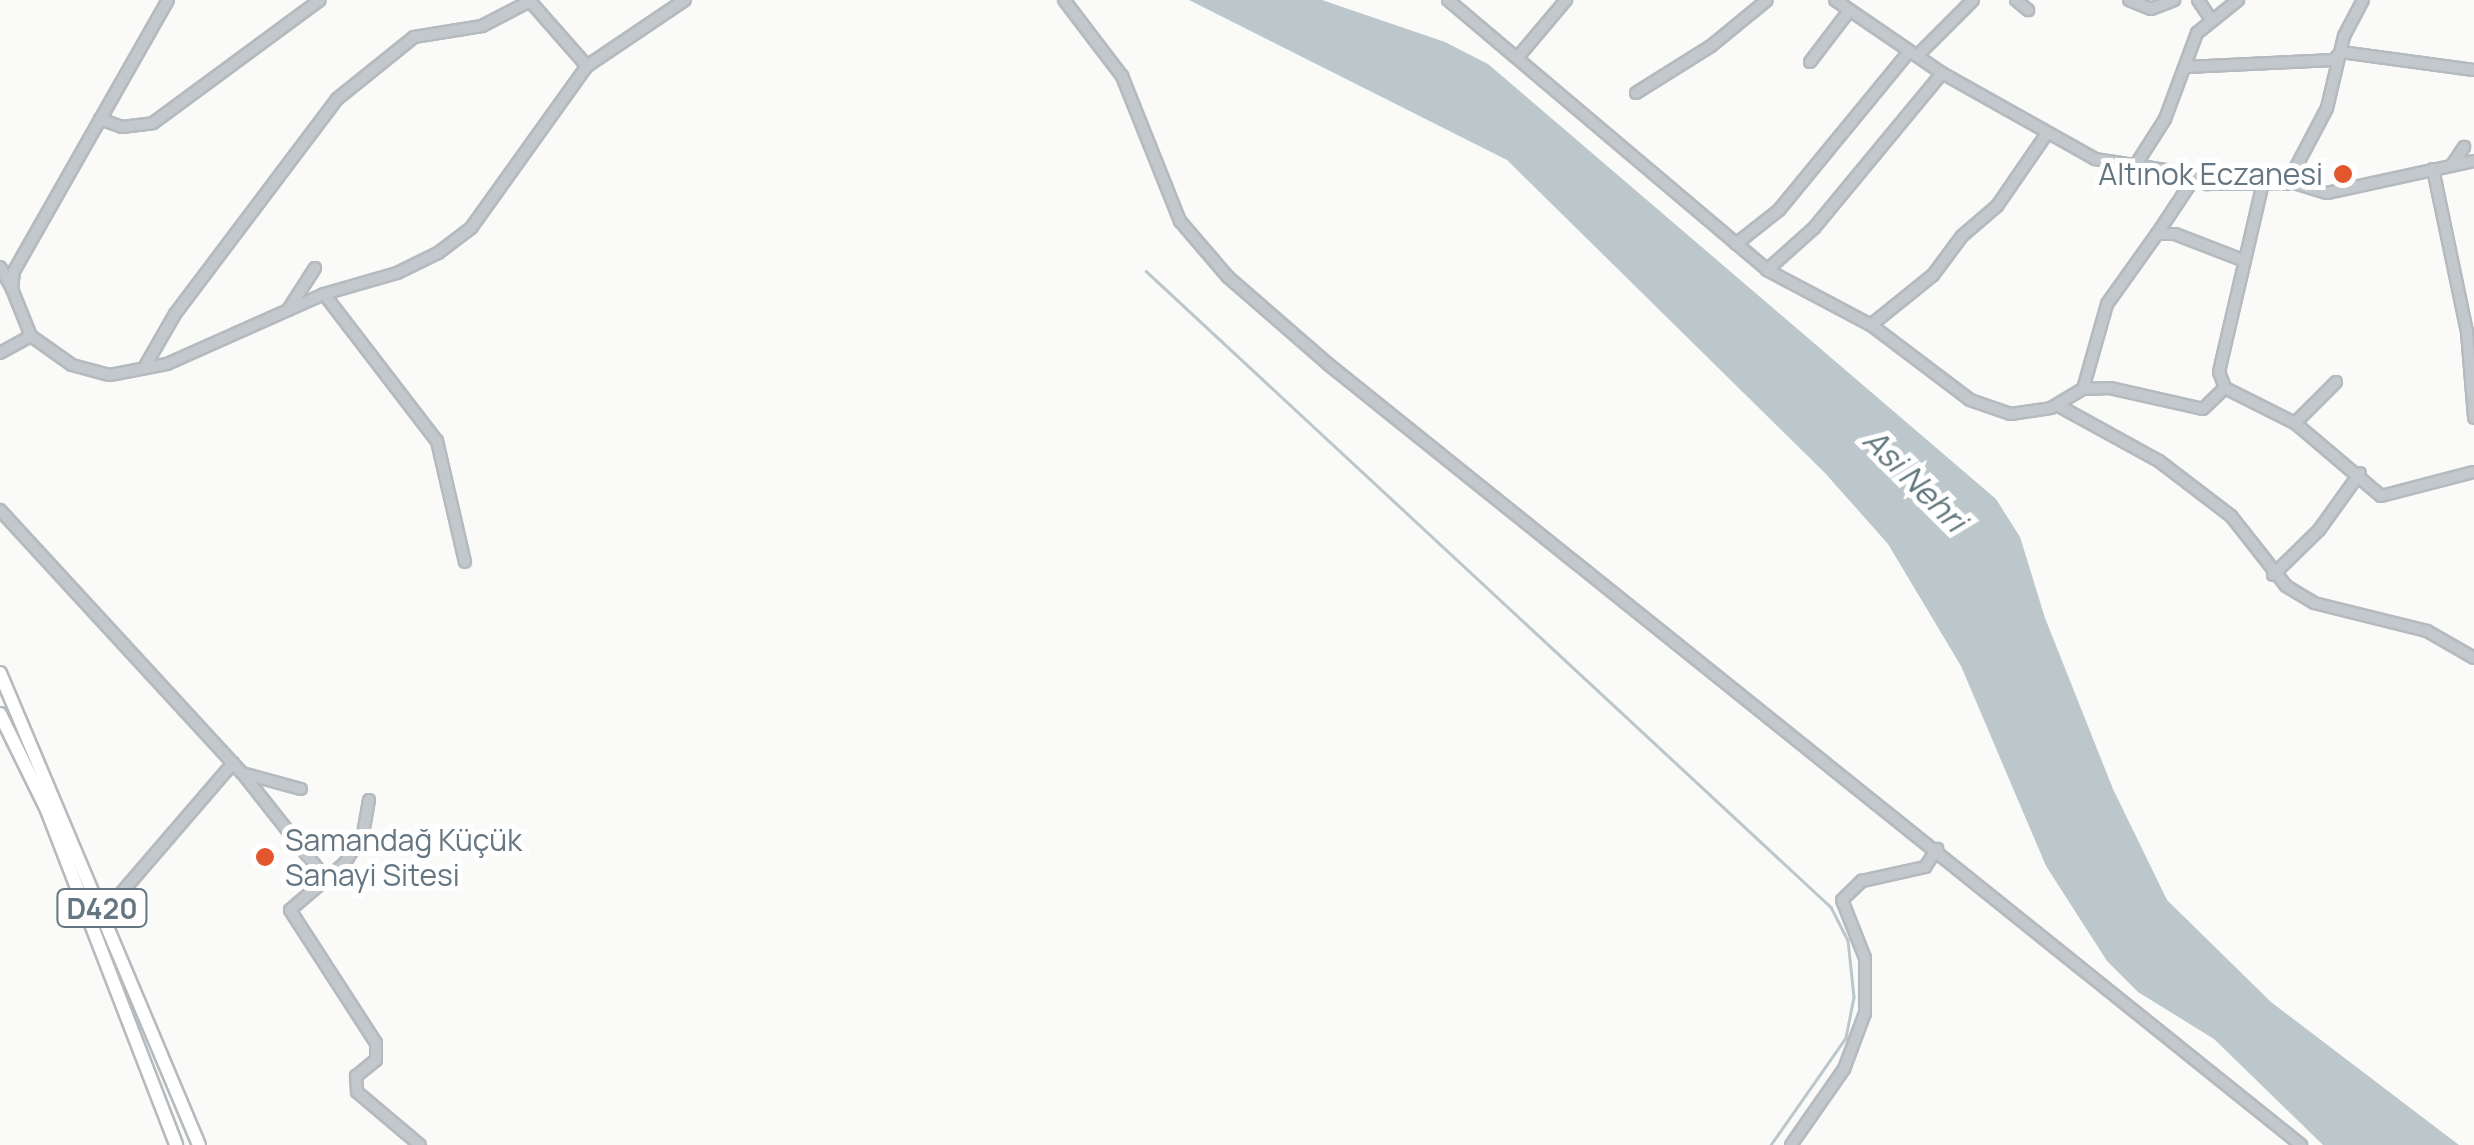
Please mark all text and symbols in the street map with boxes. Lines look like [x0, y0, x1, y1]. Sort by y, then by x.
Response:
place label: Altınok Eczanesi [2098, 156, 2323, 192]
marker: Altınok Eczanesi [2332, 163, 2354, 185]
water label: Asi Nehri [1856, 421, 1974, 539]
place label: Samandağ Küçük Sanayi Sitesi [285, 822, 522, 892]
marker: Samandağ Küçük Sanayi Sitesi [254, 846, 276, 868]
road number: D420 [54, 885, 150, 931]

